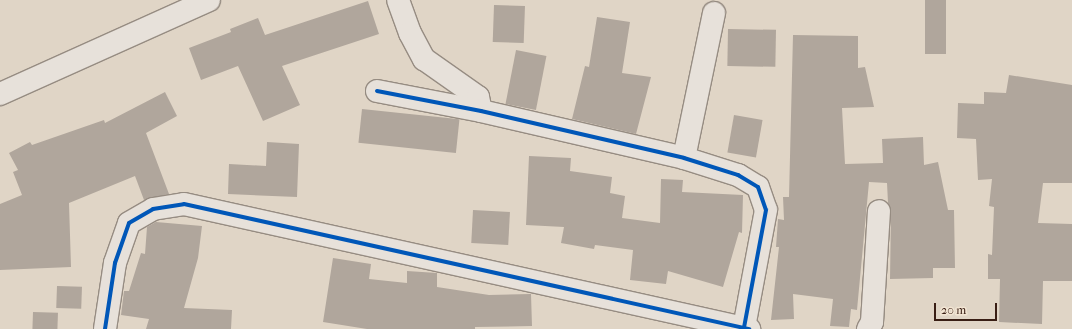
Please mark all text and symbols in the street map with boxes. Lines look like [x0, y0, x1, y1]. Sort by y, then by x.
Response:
scale bar [936, 295, 999, 321]
text: 20 m [941, 303, 966, 317]

